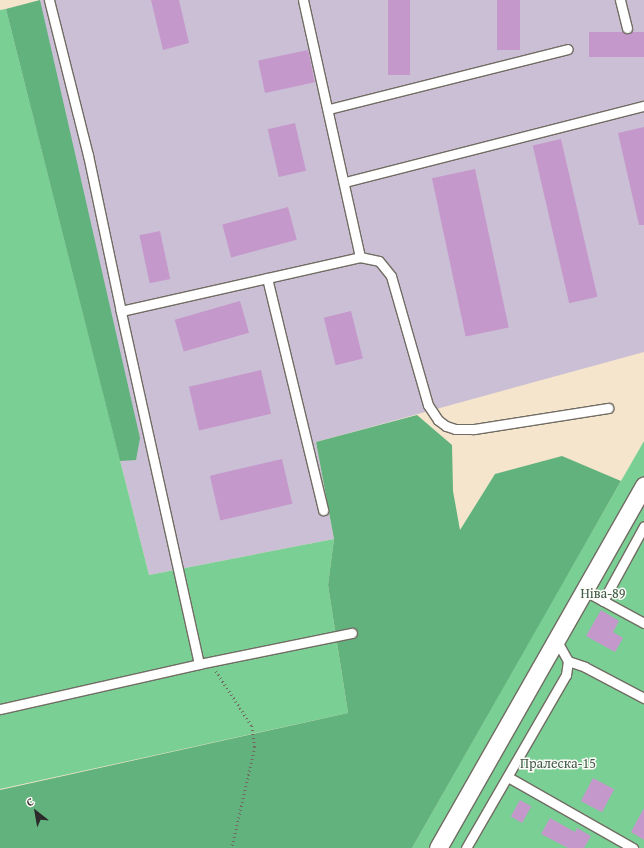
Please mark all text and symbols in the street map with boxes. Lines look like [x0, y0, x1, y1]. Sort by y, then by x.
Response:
park label: Ніва-89 [580, 585, 626, 601]
park label: Пралеска-15 [520, 755, 596, 771]
north arrow [16, 792, 56, 832]
text: С [23, 793, 37, 810]

